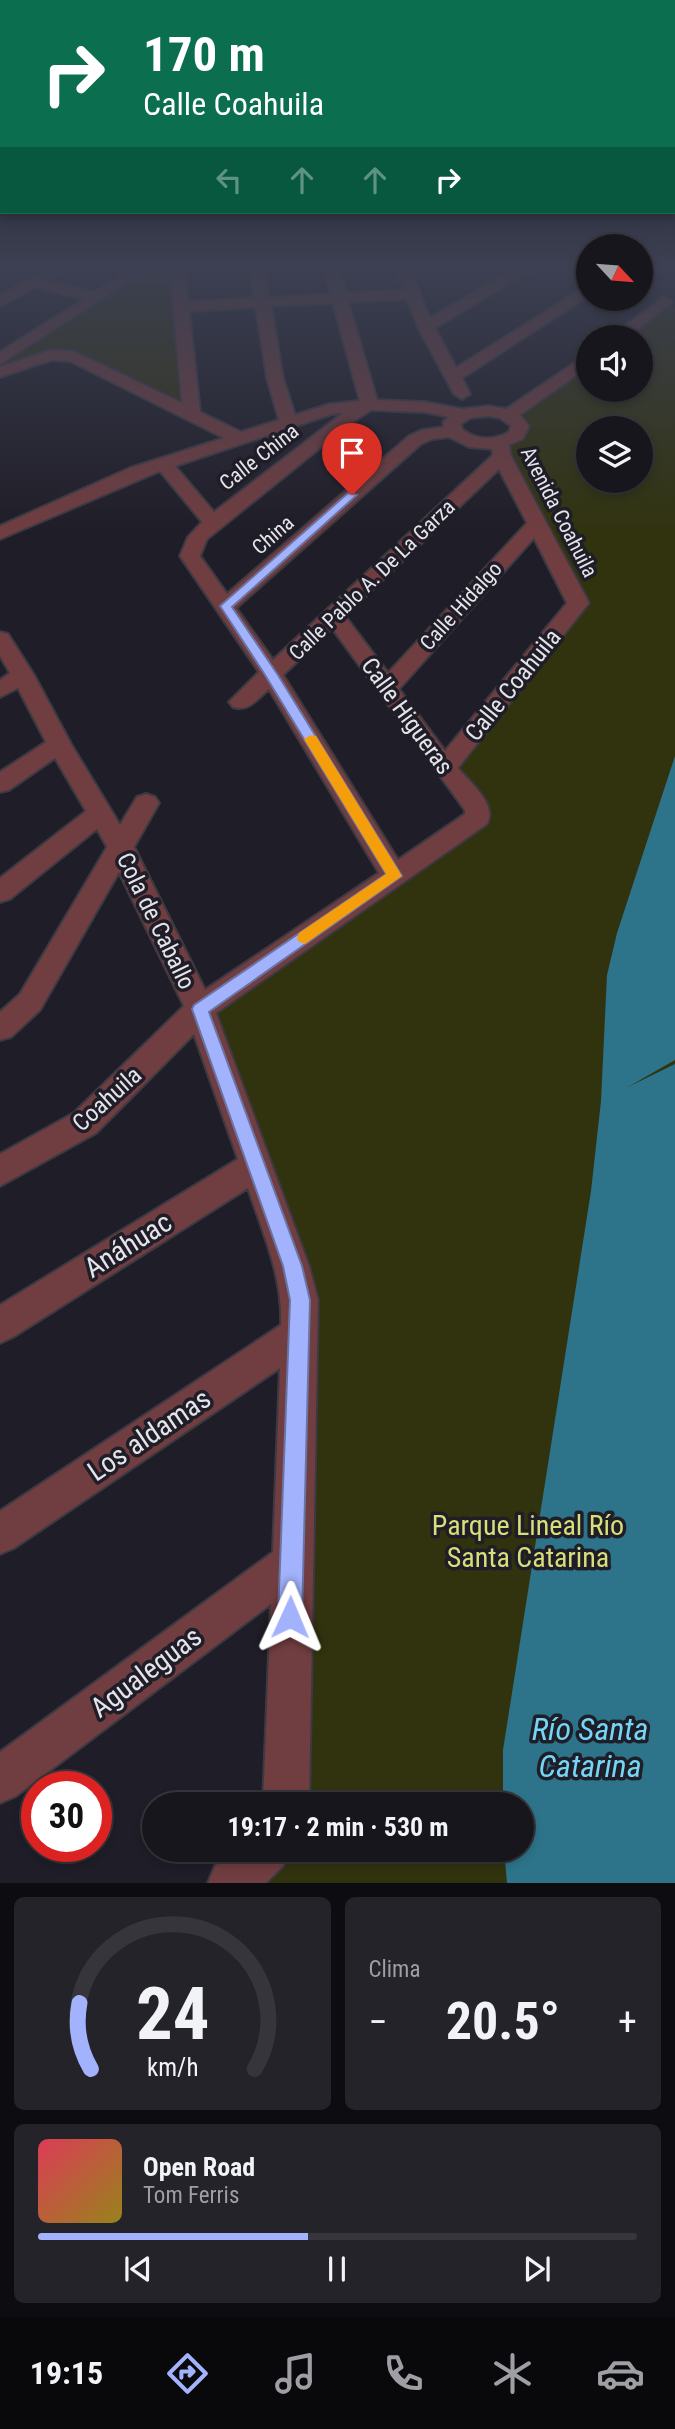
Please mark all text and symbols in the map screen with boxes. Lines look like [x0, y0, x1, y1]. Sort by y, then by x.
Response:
text: 170 m [143, 26, 265, 83]
icon: right [28, 28, 119, 119]
text: Calle Coahuila [143, 85, 324, 123]
icon: left [210, 161, 248, 199]
icon: ahead [283, 161, 321, 199]
icon: ahead [356, 161, 394, 199]
icon: right [429, 161, 467, 199]
north arrow [576, 234, 653, 312]
map controls [576, 234, 653, 493]
button: sound [576, 325, 653, 402]
button: layers [576, 416, 653, 493]
street label: Calle China [215, 419, 303, 495]
pin [322, 423, 382, 495]
icon: arrive [333, 434, 371, 472]
street label: Avenida Coahuila [516, 443, 602, 581]
street label: Calle Pablo A. De La Garza [284, 495, 460, 665]
street label: China [247, 510, 299, 560]
street label: Calle Hidalgo [415, 557, 507, 655]
street label: Calle Coahuila [459, 623, 567, 747]
street label: Calle Higueras [355, 652, 459, 780]
street label: Cola de Caballo [111, 848, 201, 994]
street label: Coahuila [67, 1061, 147, 1137]
street label: Anáhuac [78, 1205, 178, 1285]
street label: Los aldamas [81, 1382, 217, 1488]
park label: Parque Lineal Río Santa Catarina [432, 1509, 624, 1574]
position arrow [253, 1580, 327, 1654]
street label: Agualeguas [84, 1620, 208, 1724]
water label: Río Santa Catarina [532, 1710, 648, 1785]
speed limit sign: 30 [21, 1771, 112, 1862]
text: 19:17 · 2 min · 530 m [228, 1812, 448, 1842]
text: Clima [369, 1956, 420, 1983]
text: 24 [135, 1972, 209, 2058]
text: 20.5° [446, 1991, 560, 2052]
text: − [369, 2000, 388, 2044]
text: + [618, 2000, 637, 2044]
text: km/h [147, 2053, 198, 2082]
text: Open Road [143, 2152, 255, 2182]
text: Tom Ferris [143, 2182, 239, 2209]
icon: previous [119, 2250, 157, 2288]
icon: pause [318, 2250, 356, 2288]
icon: next [518, 2250, 556, 2288]
icon: directions [163, 2349, 212, 2398]
icon: music [271, 2349, 320, 2398]
icon: phone [379, 2349, 428, 2398]
icon: climate [488, 2349, 537, 2398]
icon: car [596, 2349, 645, 2398]
text: 19:15 [30, 2354, 103, 2392]

